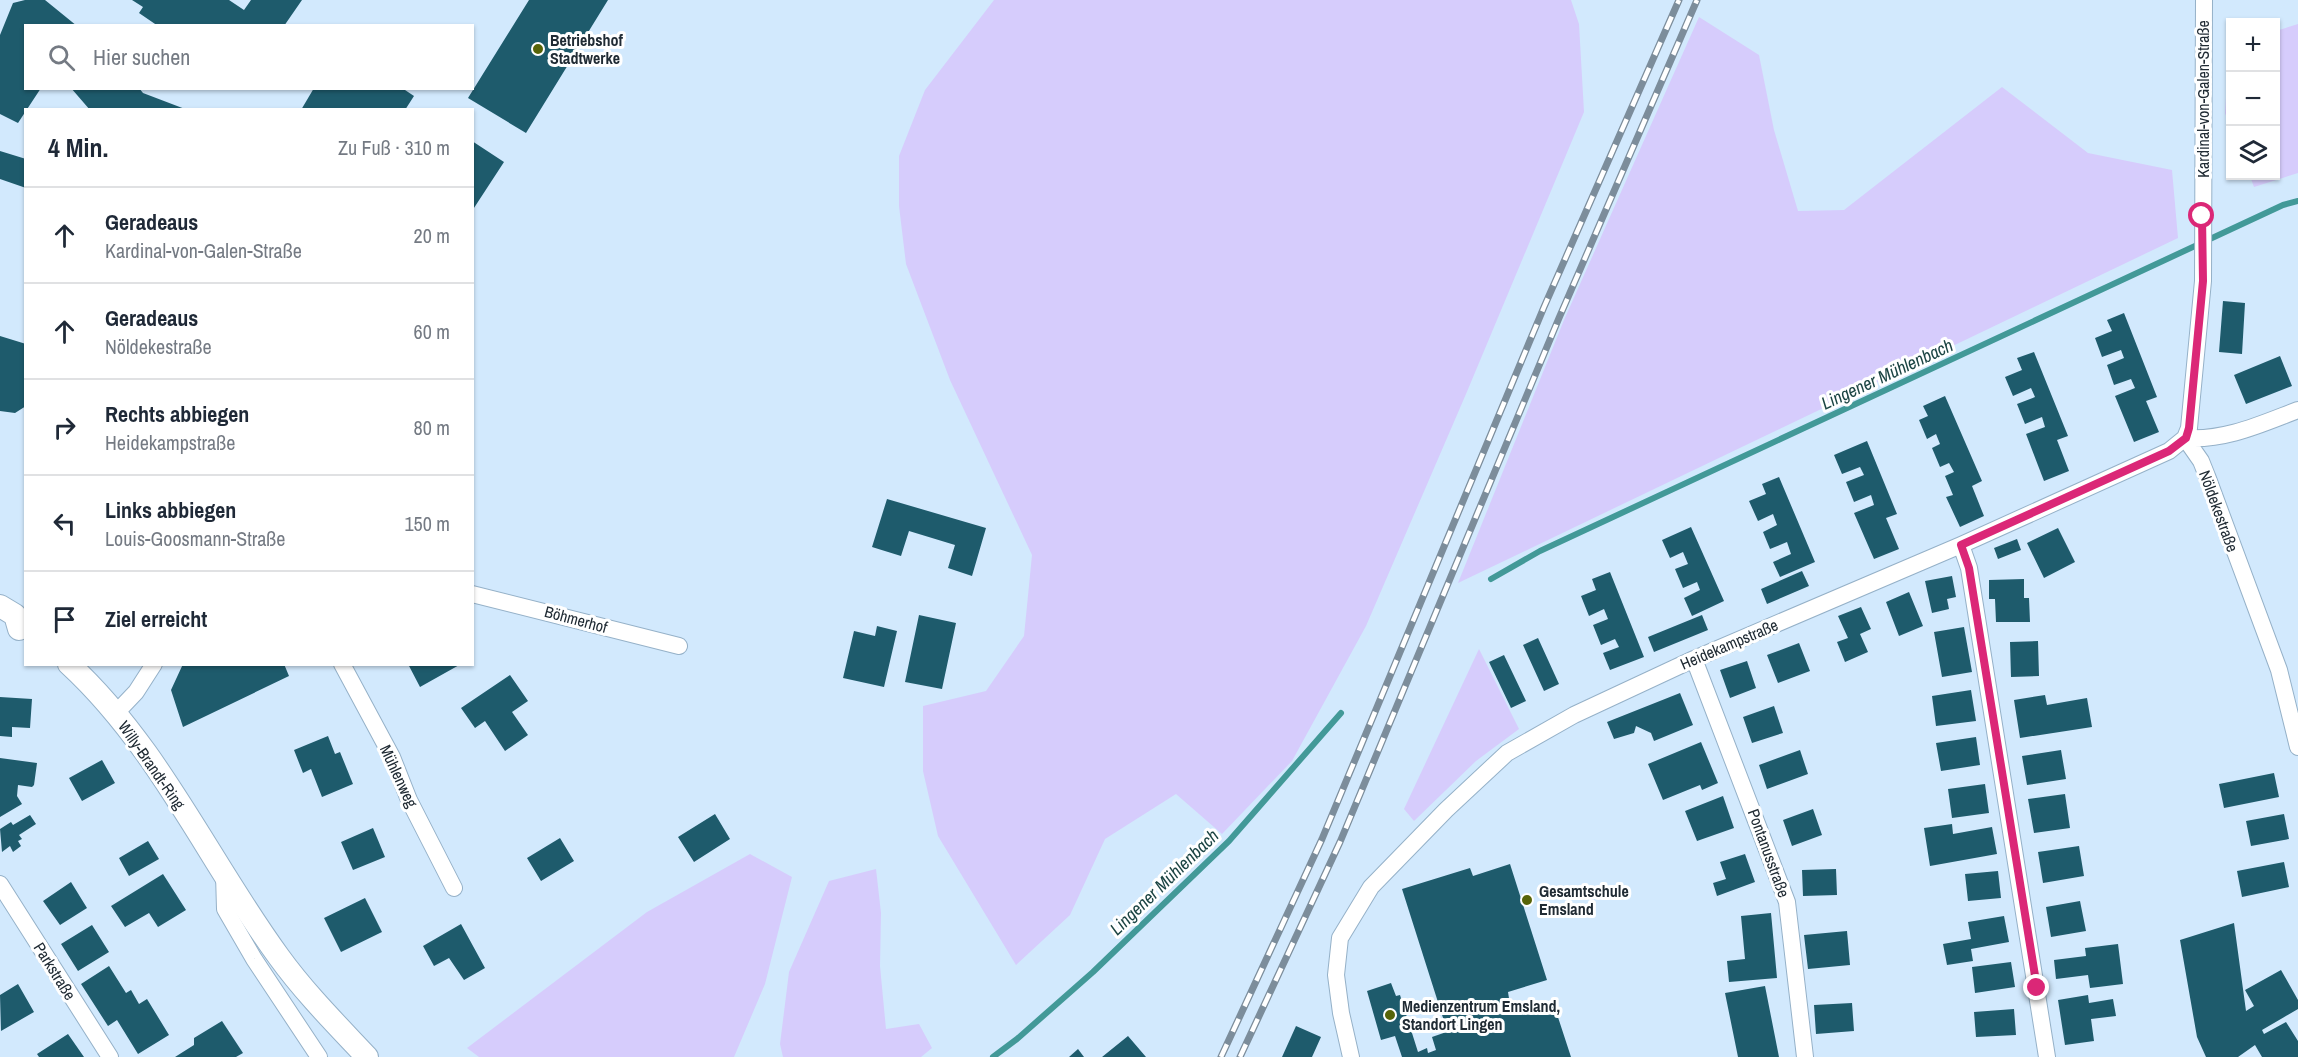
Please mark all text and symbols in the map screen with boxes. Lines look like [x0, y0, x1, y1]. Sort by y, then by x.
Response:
map controls [2226, 18, 2280, 180]
button: + [2226, 18, 2280, 72]
street label: Kardinal-von-Galen-Straße [2192, 20, 2214, 178]
search box [24, 24, 474, 90]
place label: Betriebshof Stadtwerke [550, 29, 624, 69]
icon: search [45, 41, 78, 74]
text: Hier suchen [93, 42, 190, 72]
marker: Betriebshof Stadtwerke [531, 42, 545, 56]
button: − [2226, 72, 2280, 126]
button: layers [2226, 126, 2280, 180]
text: 4 Min. [48, 130, 108, 165]
text: Zu Fuß · 310 m [338, 134, 450, 161]
route start [2188, 202, 2214, 228]
text: Geradeaus [105, 207, 198, 237]
icon: ahead [48, 219, 81, 252]
text: 20 m [414, 222, 450, 249]
text: Kardinal-von-Galen-Straße [105, 237, 302, 264]
text: Geradeaus [105, 303, 198, 333]
icon: ahead [48, 315, 81, 348]
text: 60 m [414, 318, 450, 345]
text: Nöldekestraße [105, 333, 212, 360]
water label: Lingener Mühlenbach [1817, 333, 1957, 415]
text: Rechts abbiegen [105, 399, 249, 429]
icon: right [48, 411, 81, 444]
text: 80 m [414, 414, 450, 441]
text: Heidekampstraße [105, 429, 235, 456]
street label: Nöldekestraße [2194, 467, 2244, 555]
text: Links abbiegen [105, 495, 236, 525]
icon: left [48, 507, 81, 540]
text: 150 m [404, 510, 450, 537]
text: Louis-Goosmann-Straße [105, 525, 285, 552]
street label: Böhmerhof [542, 600, 610, 638]
icon: arrive [48, 603, 81, 636]
text: Ziel erreicht [105, 604, 207, 634]
street label: Heidekampstraße [1677, 614, 1781, 674]
street label: Willy-Brandt-Ring [113, 716, 191, 814]
street label: Mühlenweg [375, 741, 423, 812]
street label: Pontanusstraße [1743, 806, 1795, 900]
water label: Lingener Mühlenbach [1104, 823, 1224, 941]
place label: Gesamtschule Emsland [1539, 880, 1629, 920]
marker: Gesamtschule Emsland [1520, 893, 1534, 907]
street label: Parkstraße [29, 938, 81, 1004]
route end [2023, 974, 2049, 1000]
place label: Medienzentrum Emsland, Standort Lingen [1402, 995, 1560, 1035]
marker: Medienzentrum Emsland, Standort Lingen [1383, 1008, 1397, 1022]

